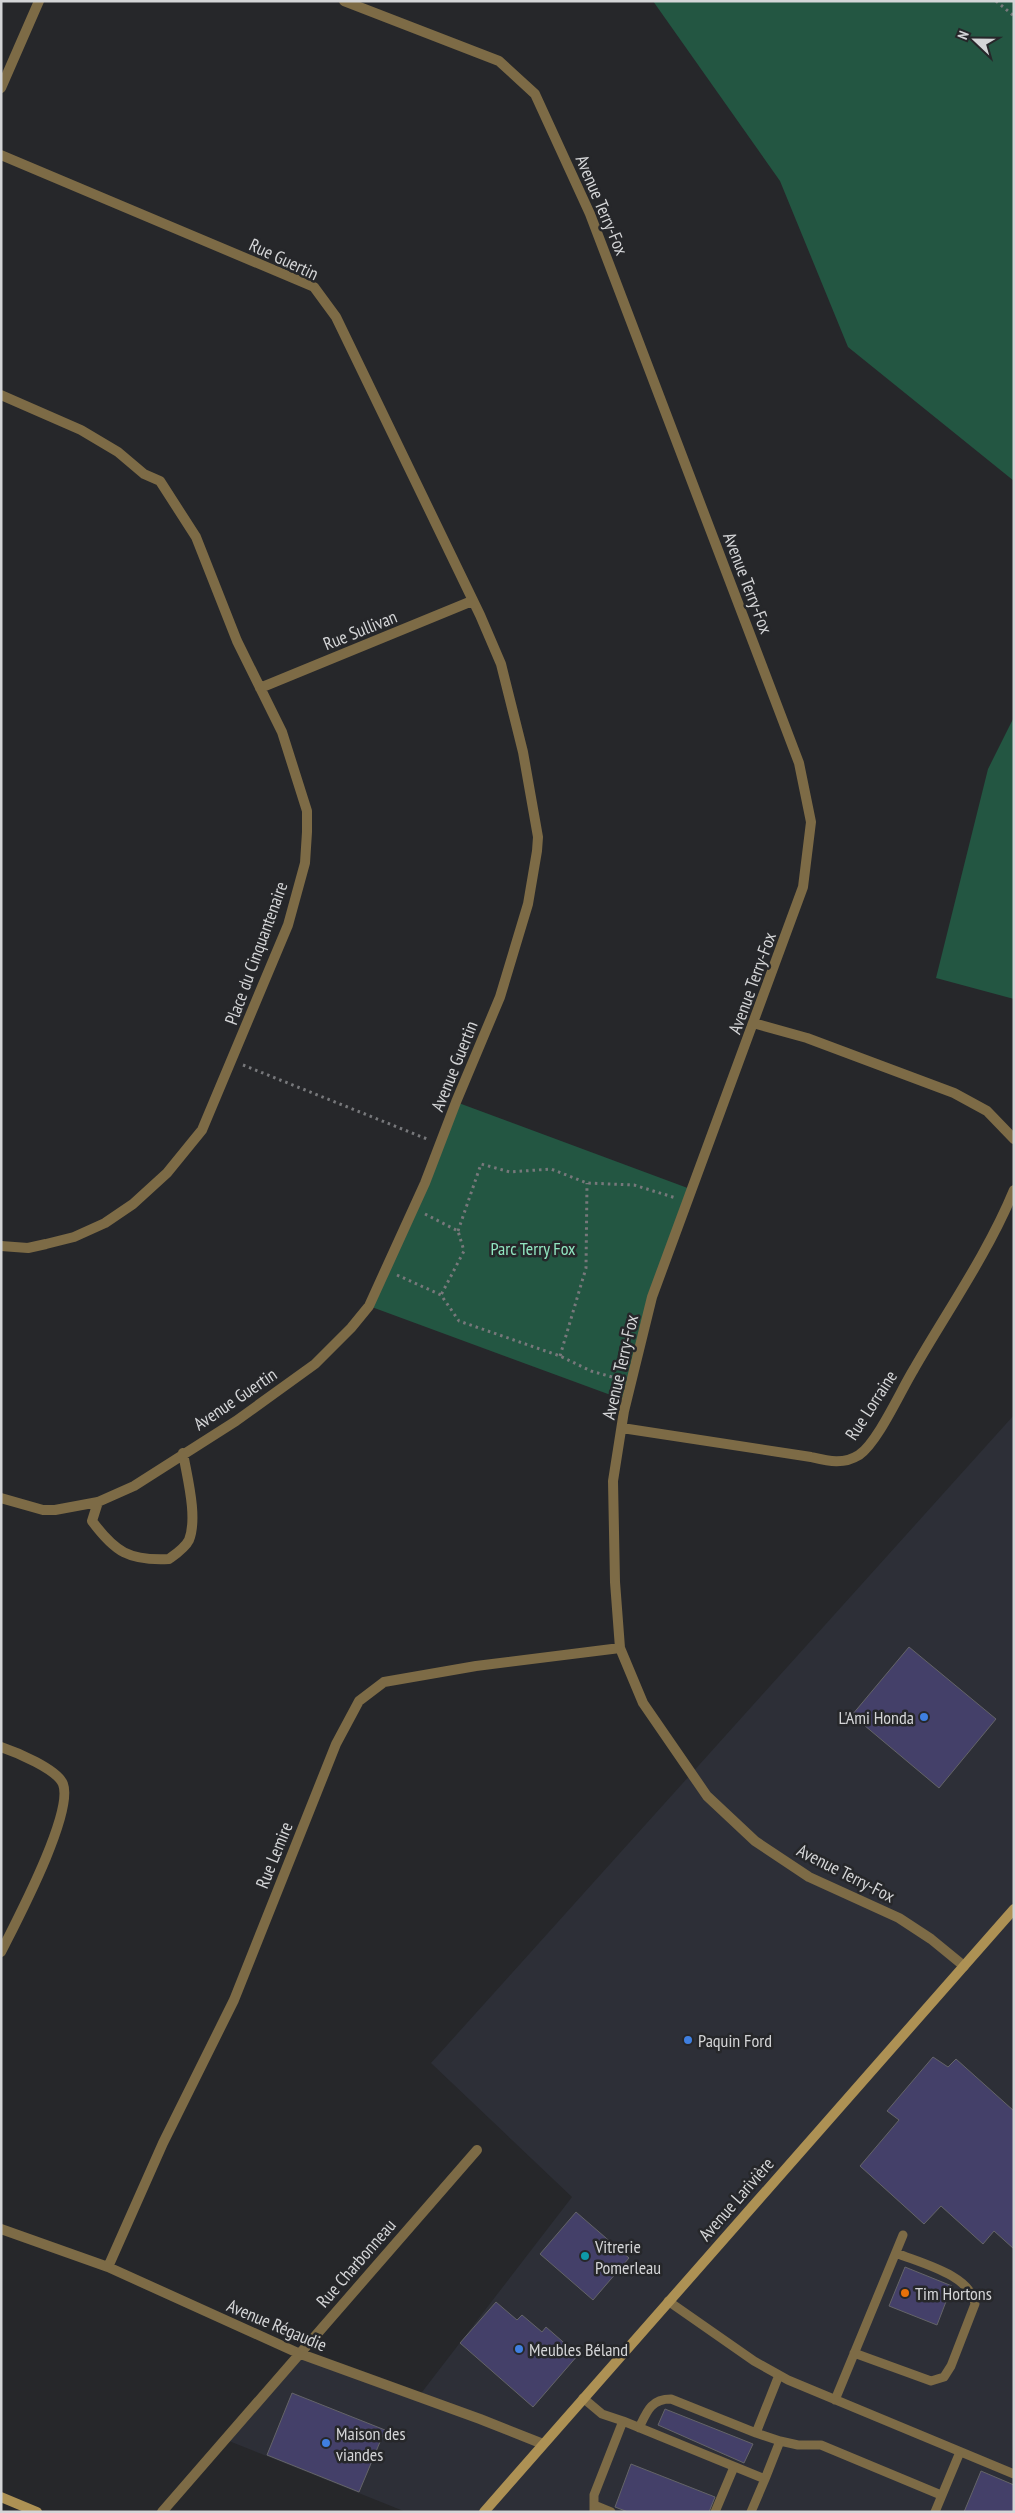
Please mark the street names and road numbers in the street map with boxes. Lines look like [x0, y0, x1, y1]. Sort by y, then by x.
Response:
street label: Avenue Terry-Fox [571, 151, 634, 259]
street label: Rue Guertin [246, 233, 322, 285]
street label: Avenue Terry-Fox [718, 529, 778, 637]
street label: Rue Sullivan [320, 605, 400, 655]
street label: Place du Cinquantenaire [219, 878, 293, 1028]
street label: Avenue Terry-Fox [723, 928, 781, 1037]
street label: Avenue Guertin [425, 1017, 483, 1115]
street label: Avenue Terry-Fox [597, 1312, 643, 1422]
street label: Avenue Guertin [189, 1363, 281, 1435]
street label: Rue Lorraine [840, 1366, 902, 1444]
street label: Rue Lemire [250, 1818, 298, 1892]
street label: Avenue Terry-Fox [793, 1839, 899, 1908]
street label: Avenue Larivière [693, 2152, 779, 2246]
street label: Rue Charbonneau [311, 2214, 401, 2312]
street label: Avenue Régaudie [223, 2294, 331, 2356]

